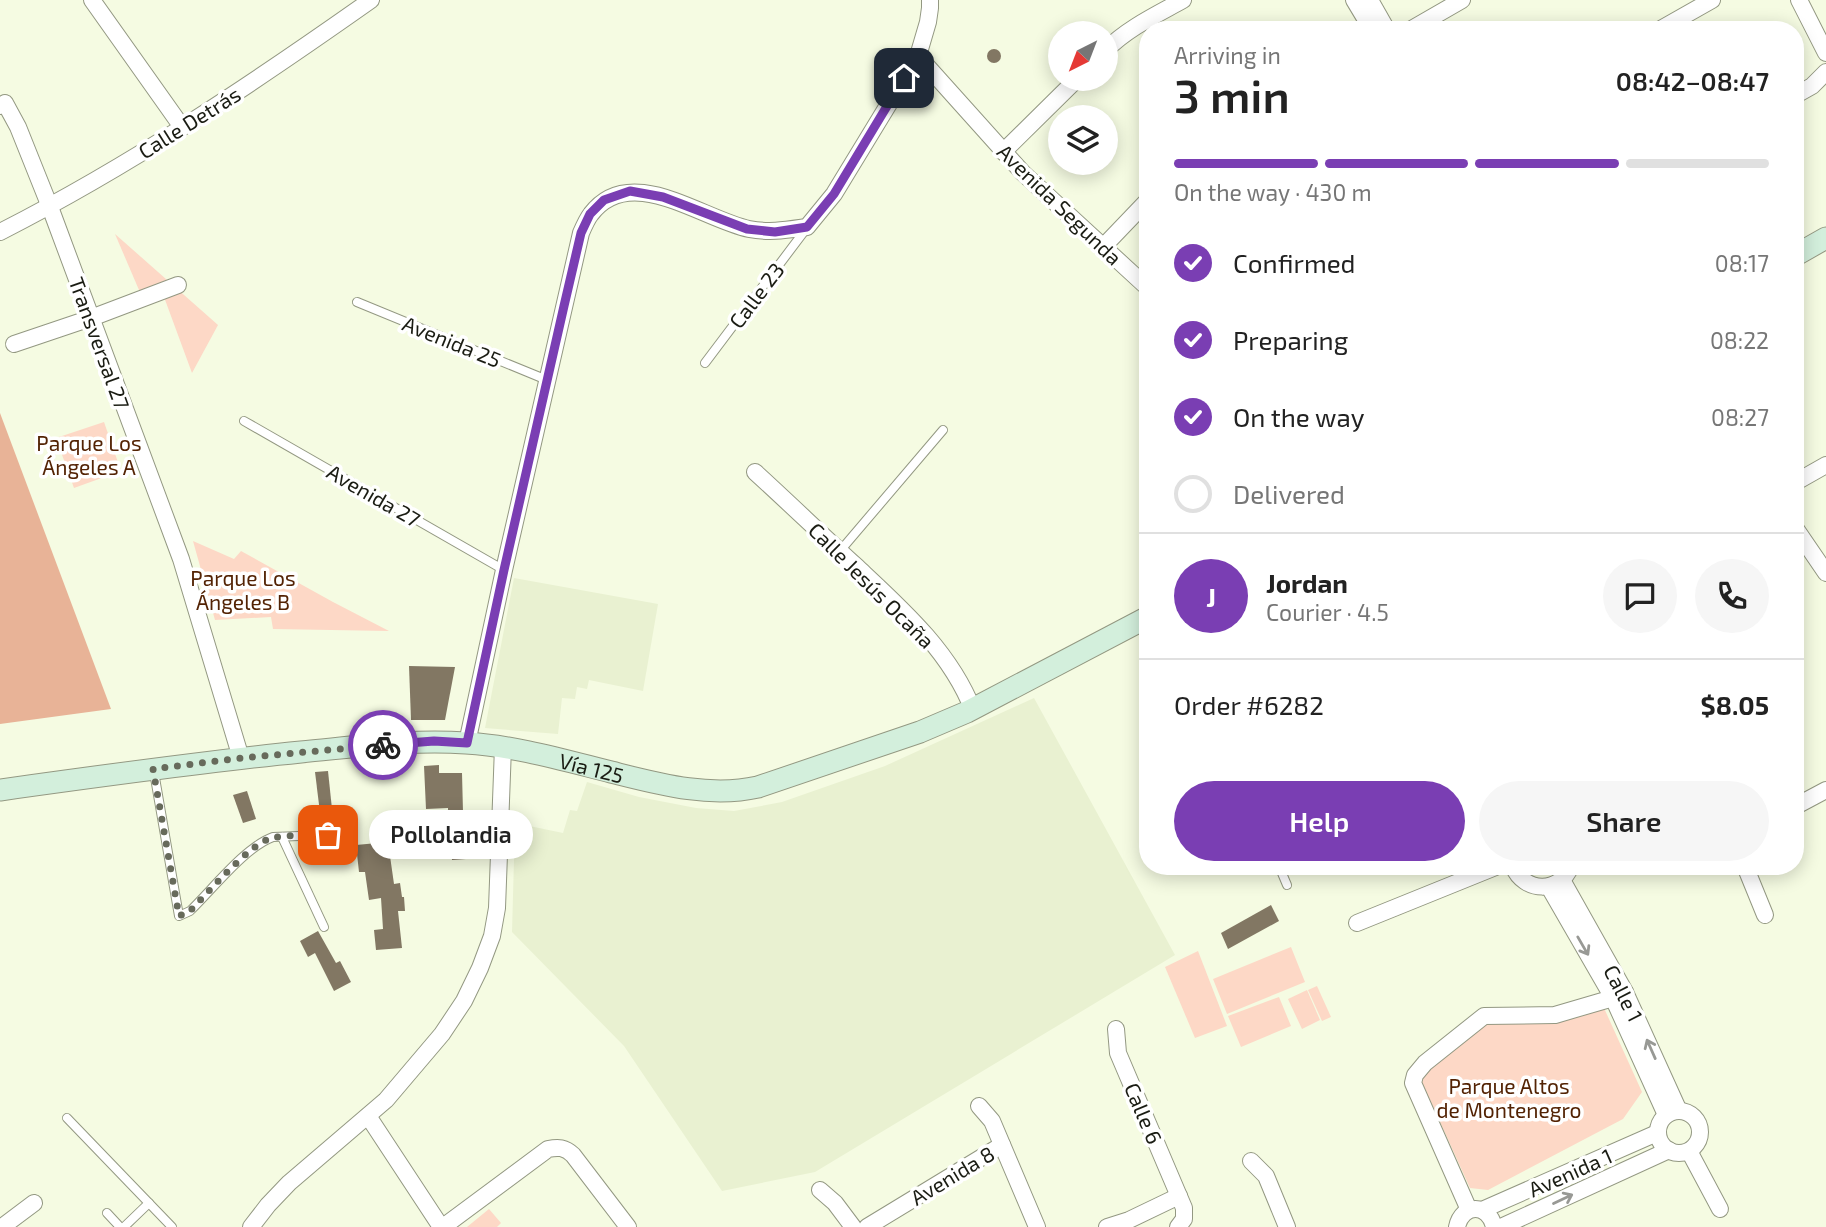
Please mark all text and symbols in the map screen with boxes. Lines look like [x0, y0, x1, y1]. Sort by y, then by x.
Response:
north arrow [1048, 21, 1118, 91]
map controls [1048, 21, 1118, 175]
text: Arriving in [1174, 41, 1281, 69]
pin [874, 48, 934, 108]
icon: home [885, 59, 923, 97]
text: 08:42–08:47 [1616, 65, 1769, 96]
text: 3 min [1174, 67, 1290, 122]
street label: Calle Detrás [133, 81, 245, 163]
button: layers [1048, 105, 1118, 175]
street label: Avenida Segunda [993, 138, 1127, 270]
text: On the way · 430 m [1174, 178, 1372, 206]
icon: check [1174, 244, 1212, 282]
text: Confirmed [1233, 247, 1356, 278]
text: 08:17 [1715, 249, 1769, 277]
street label: Calle 23 [723, 257, 789, 333]
street label: Transversal 27 [65, 273, 136, 413]
street label: Avenida 25 [399, 310, 505, 372]
icon: check [1174, 321, 1212, 359]
text: Preparing [1233, 324, 1348, 355]
text: 08:22 [1710, 326, 1769, 354]
icon: check [1174, 398, 1212, 436]
text: On the way [1233, 401, 1364, 432]
text: 08:27 [1711, 403, 1769, 431]
park label: Parque Los Ángeles A [36, 430, 142, 479]
street label: Avenida 27 [323, 458, 425, 532]
text: Delivered [1233, 478, 1345, 509]
street label: Calle Jesús Ocaña [804, 517, 940, 653]
button: chat [1603, 559, 1677, 633]
button: phone [1695, 559, 1769, 633]
park label: Parque Los Ángeles B [190, 565, 296, 614]
text: Jordan [1266, 567, 1348, 598]
text: J [1206, 581, 1216, 612]
text: Courier · 4.5 [1266, 598, 1389, 626]
text: Order #6282 [1174, 689, 1324, 720]
text: $8.05 [1701, 689, 1769, 720]
courier [348, 710, 418, 780]
icon: bike [364, 726, 402, 764]
street label: Vía 125 [557, 747, 627, 787]
button: Help [1174, 781, 1465, 861]
button: Share [1479, 781, 1769, 861]
pin [298, 805, 358, 865]
callout: Pollolandia [370, 810, 534, 860]
icon: bag [309, 816, 347, 854]
text: Pollolandia [390, 820, 512, 848]
one-way arrow [1576, 935, 1590, 955]
street label: Calle 1 [1599, 960, 1649, 1026]
one-way arrow [1644, 1038, 1657, 1060]
park label: Parque Altos de Montenegro [1436, 1073, 1582, 1122]
street label: Calle 6 [1120, 1079, 1168, 1147]
street label: Avenida 8 [906, 1140, 998, 1210]
street label: Avenida 1 [1524, 1142, 1616, 1202]
one-way arrow [1552, 1192, 1573, 1205]

